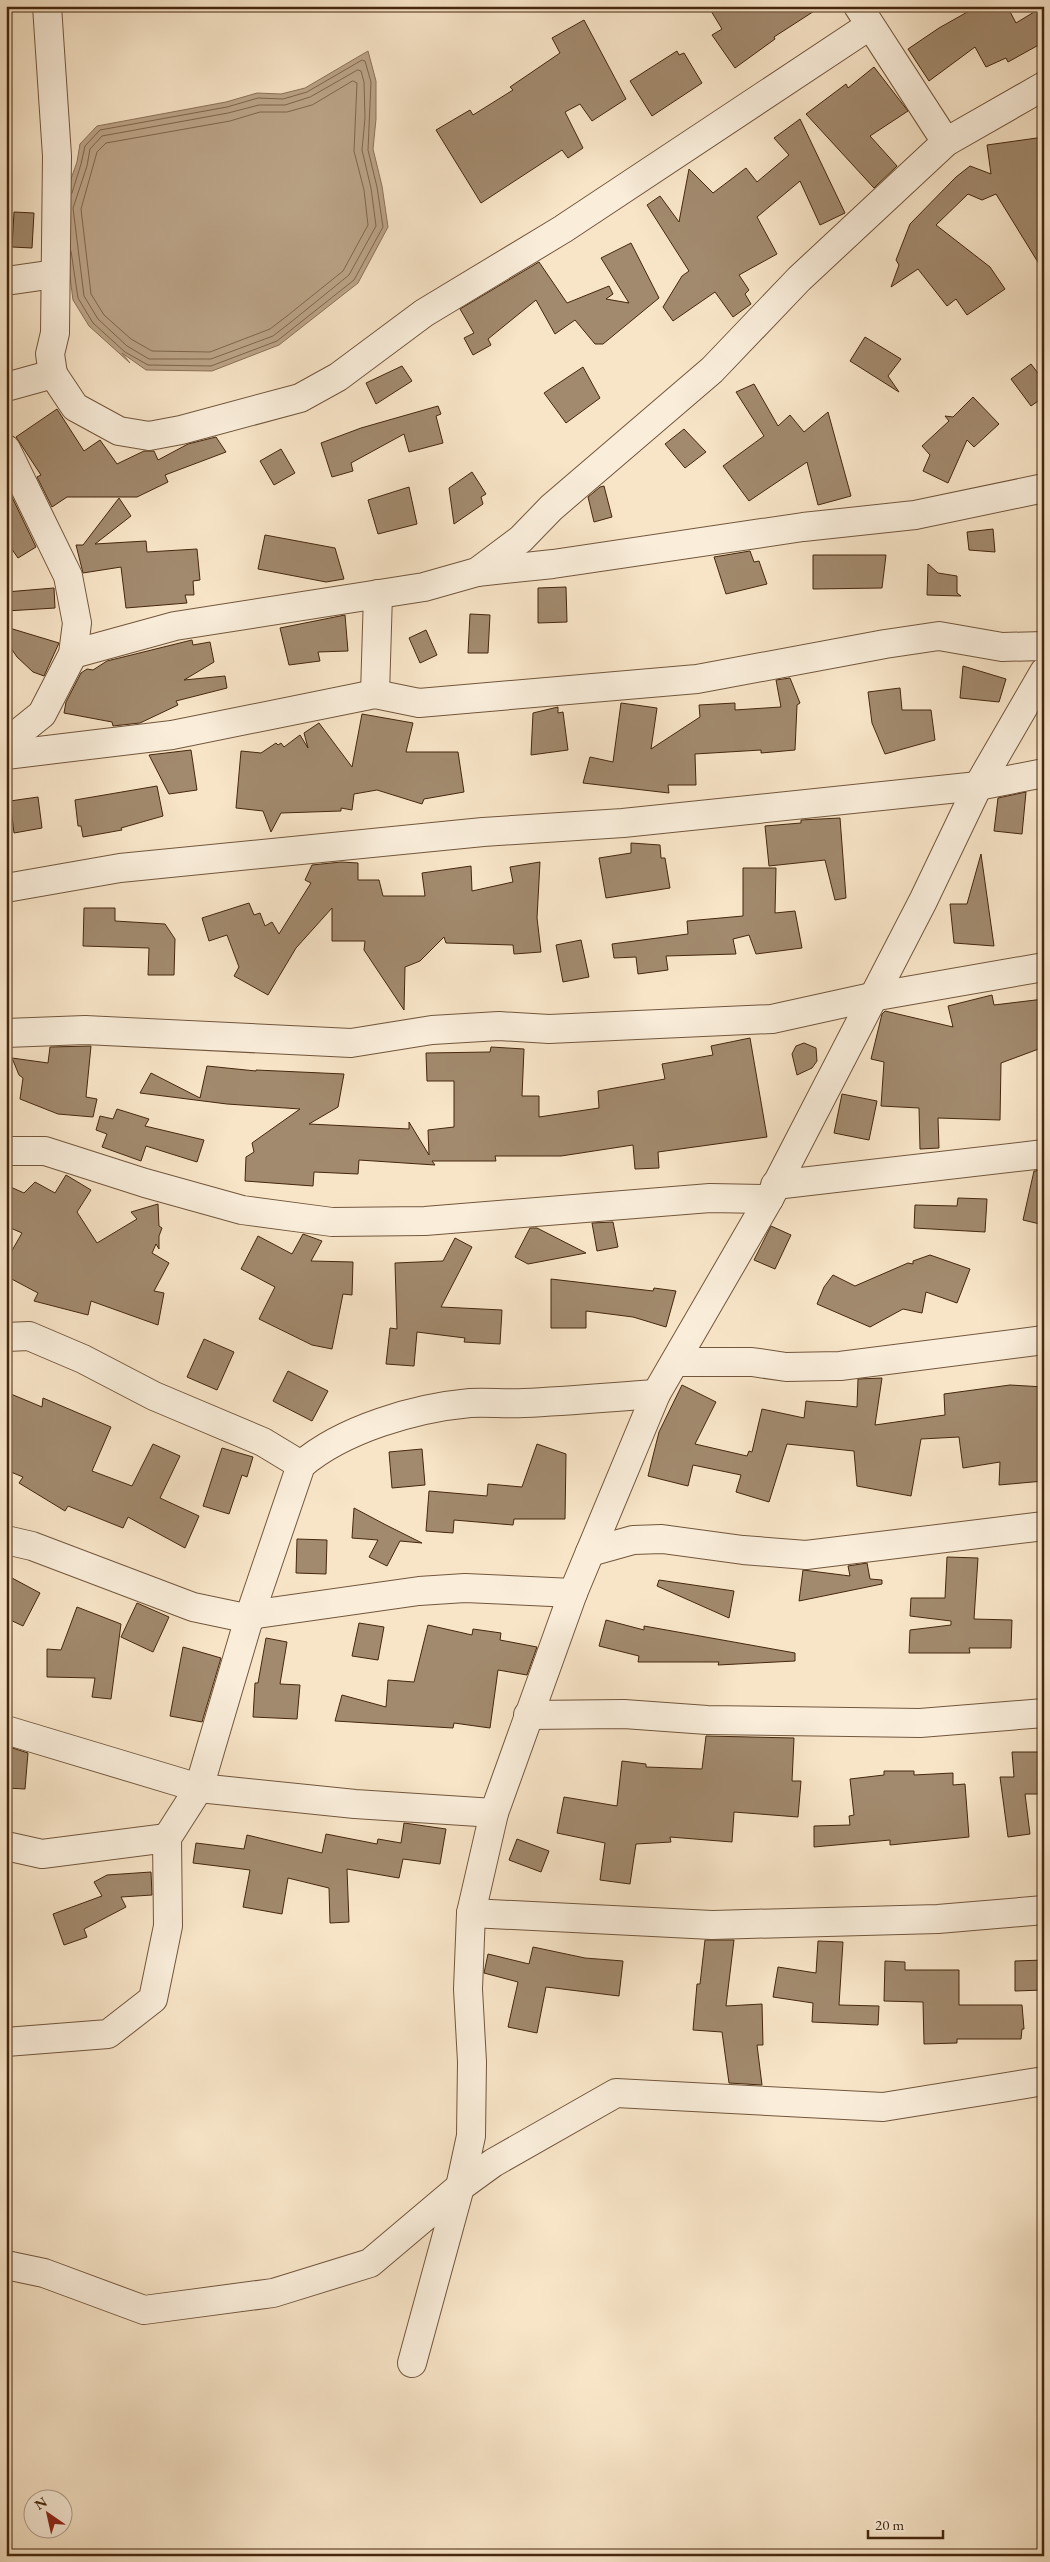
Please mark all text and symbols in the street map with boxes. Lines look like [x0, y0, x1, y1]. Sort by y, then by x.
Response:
north arrow [22, 2490, 72, 2540]
text: N [31, 2492, 51, 2514]
scale bar [868, 2507, 942, 2539]
text: 20 m [875, 2515, 904, 2534]

